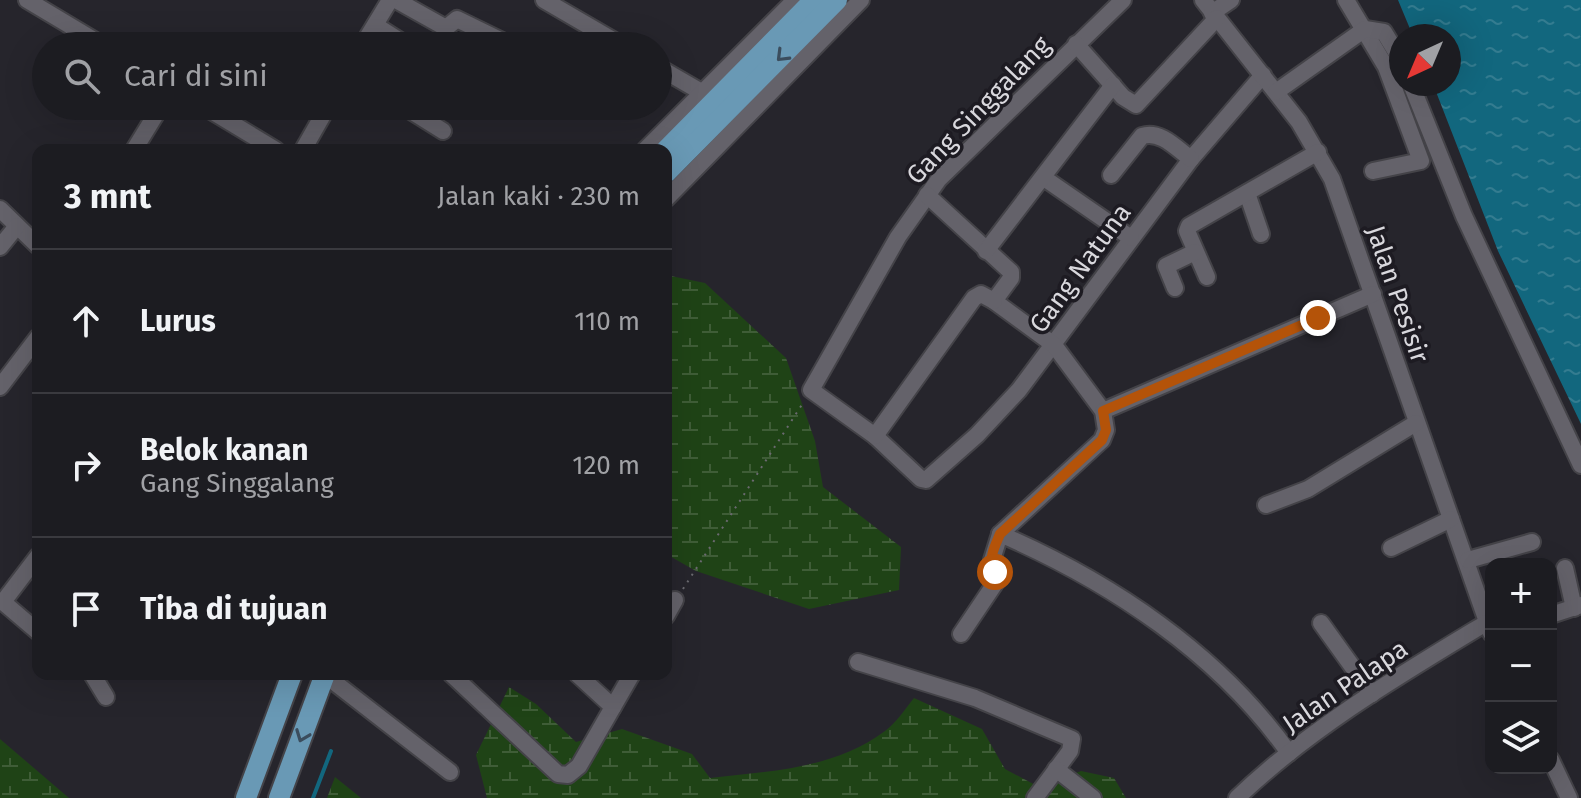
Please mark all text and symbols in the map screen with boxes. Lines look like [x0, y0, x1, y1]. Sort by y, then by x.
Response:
north arrow [1389, 24, 1461, 96]
street label: Gang Singgalang [900, 30, 1057, 191]
search box [32, 32, 672, 120]
one-way arrow [777, 47, 791, 61]
icon: search [60, 54, 104, 98]
text: Cari di sini [124, 58, 268, 94]
text: 3 mnt [64, 176, 151, 217]
text: Jalan kaki · 230 m [437, 181, 640, 212]
street label: Gang Natuna [1023, 198, 1138, 339]
street label: Jalan Pesisir [1360, 221, 1435, 367]
icon: ahead [64, 299, 108, 343]
route end [1300, 300, 1336, 336]
text: Lurus [140, 303, 216, 339]
text: 110 m [574, 306, 640, 337]
text: Belok kanan [140, 432, 309, 468]
icon: right [64, 443, 108, 487]
text: 120 m [572, 450, 640, 481]
text: Gang Singgalang [140, 468, 334, 499]
route start [977, 554, 1013, 590]
map controls [1485, 558, 1557, 774]
button: + [1485, 558, 1557, 630]
icon: arrive [64, 587, 108, 631]
text: Tiba di tujuan [140, 591, 327, 627]
button: − [1485, 630, 1557, 702]
street label: Jalan Palapa [1277, 633, 1414, 740]
button: layers [1485, 702, 1557, 774]
one-way arrow [295, 728, 312, 742]

